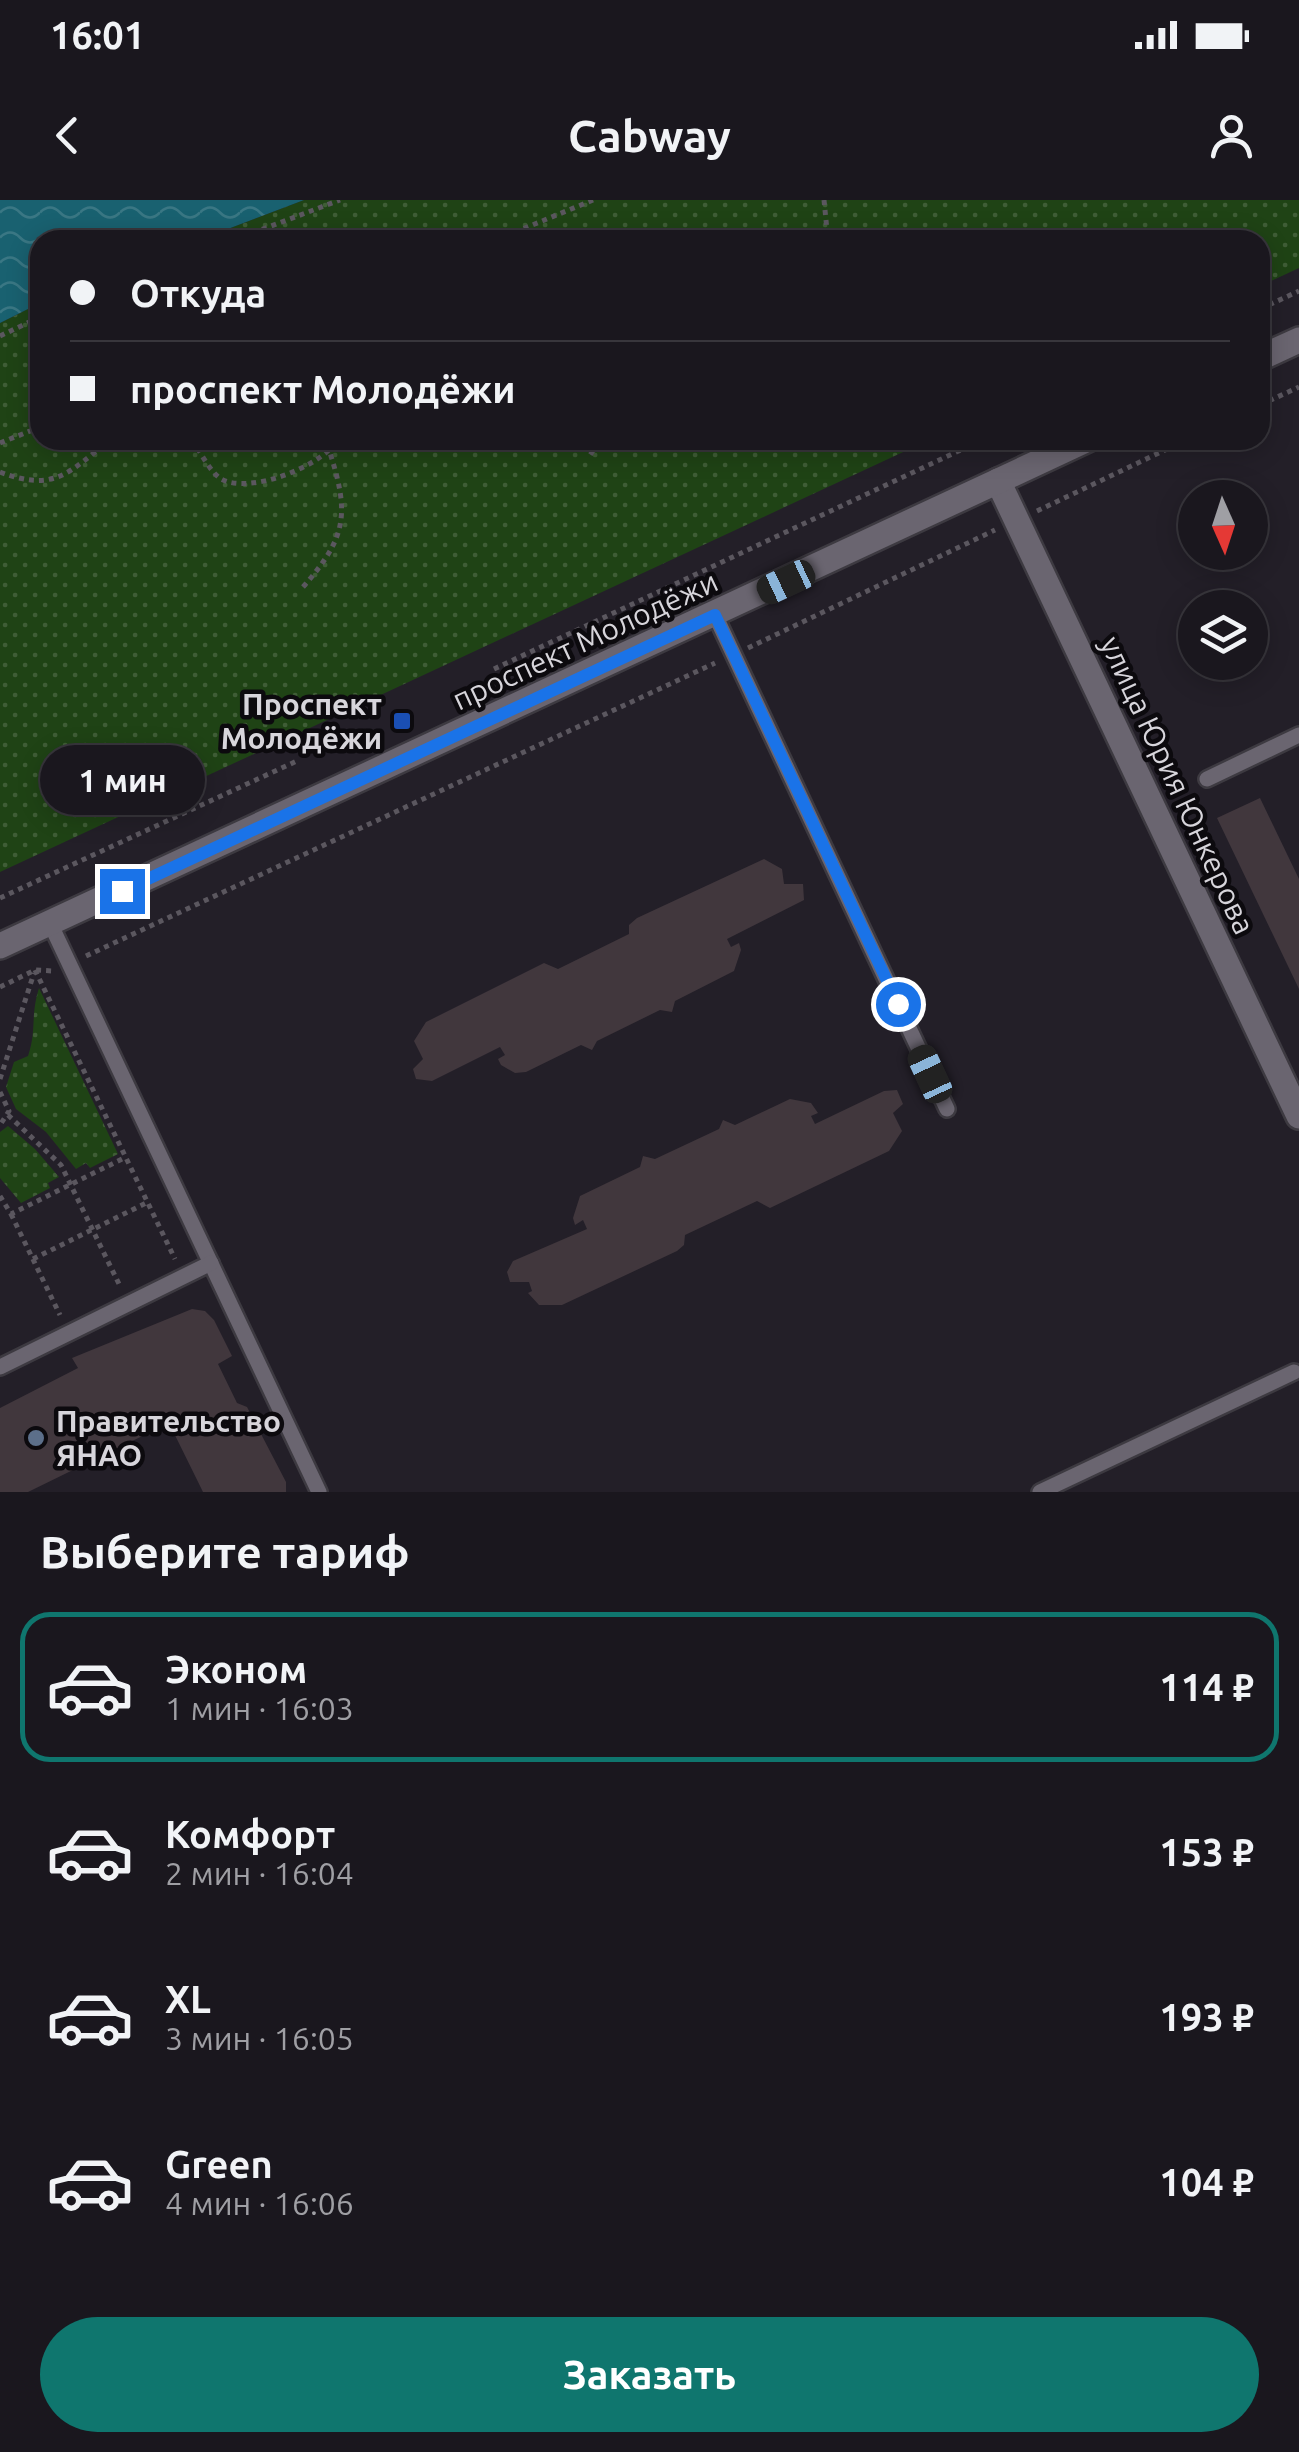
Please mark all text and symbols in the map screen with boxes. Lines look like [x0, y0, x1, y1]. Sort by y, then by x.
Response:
text: 16:01 [50, 14, 145, 56]
icon: back [40, 108, 95, 163]
icon: person [1204, 108, 1259, 163]
text: Cabway [568, 110, 731, 161]
text: Откуда [130, 272, 266, 314]
text: проспект Молодёжи [130, 368, 516, 410]
north arrow [1178, 480, 1268, 570]
map controls [1178, 480, 1268, 680]
car [752, 556, 820, 608]
street label: проспект Молодёжи [447, 564, 723, 716]
button: layers [1178, 590, 1268, 680]
street label: улица Юрия Юнкерова [1094, 631, 1262, 939]
place label: Проспект Молодёжи [221, 687, 382, 755]
marker: Проспект Молодёжи [391, 710, 413, 732]
callout: 1 мин [39, 746, 204, 816]
text: 1 мин [78, 762, 167, 798]
route end [100, 869, 145, 914]
route start [876, 982, 921, 1027]
car [904, 1040, 956, 1108]
place label: Правительство ЯНАО [56, 1404, 281, 1472]
marker: Правительство ЯНАО [25, 1427, 47, 1449]
text: Выберите тариф [40, 1526, 410, 1577]
icon: car [45, 1642, 135, 1732]
text: Эконом [165, 1648, 307, 1690]
text: 114 ₽ [1159, 1666, 1254, 1708]
text: 1 мин · 16:03 [165, 1690, 354, 1726]
icon: car [45, 1807, 135, 1897]
text: Комфорт [165, 1813, 335, 1855]
text: 153 ₽ [1159, 1831, 1254, 1873]
text: 2 мин · 16:04 [165, 1855, 354, 1891]
icon: car [45, 1972, 135, 2062]
text: XL [165, 1978, 211, 2020]
text: 193 ₽ [1159, 1996, 1254, 2038]
text: 3 мин · 16:05 [165, 2020, 354, 2056]
icon: car [45, 2137, 135, 2227]
text: Green [165, 2143, 273, 2185]
text: 104 ₽ [1159, 2161, 1254, 2203]
text: 4 мин · 16:06 [165, 2185, 354, 2221]
button: Заказать [40, 2317, 1259, 2432]

